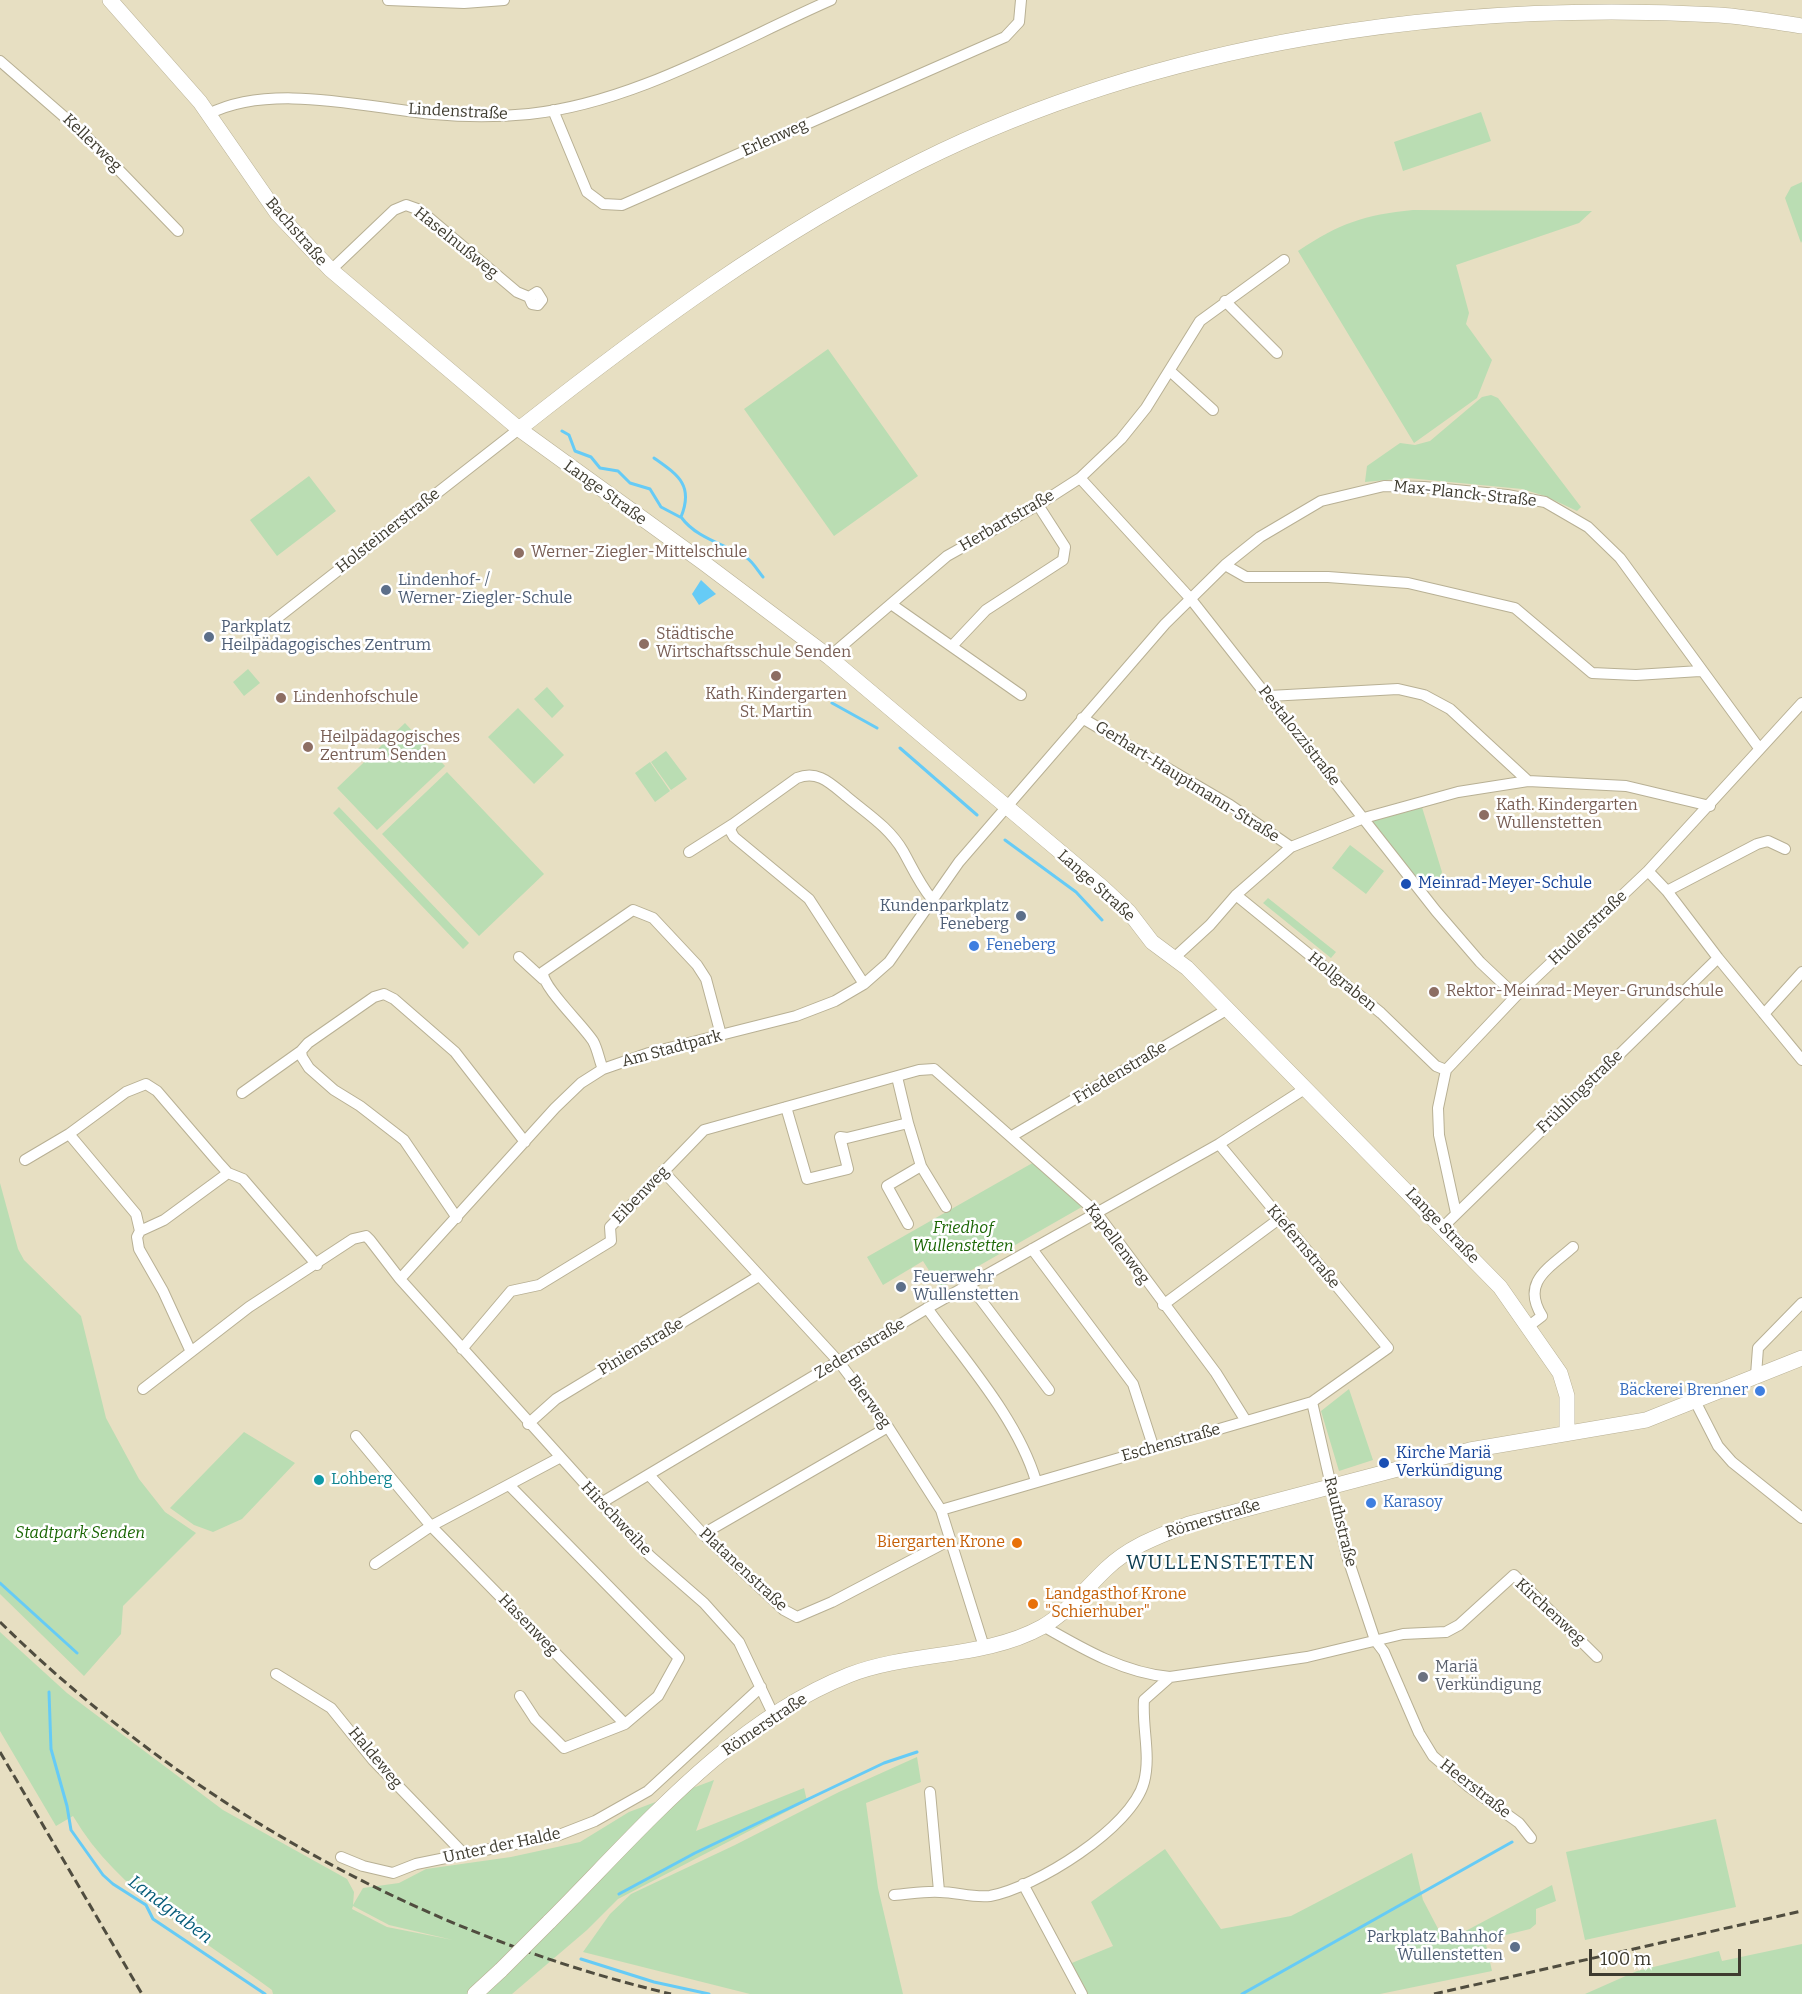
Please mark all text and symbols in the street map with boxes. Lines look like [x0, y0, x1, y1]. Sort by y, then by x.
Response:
street label: Lindenstraße [408, 100, 508, 124]
street label: Kellerweg [58, 110, 126, 176]
street label: Erlenweg [739, 115, 811, 161]
street label: Bachstraße [261, 194, 331, 270]
street label: Haselnußweg [410, 203, 502, 283]
street label: Lange Straße [560, 457, 650, 529]
street label: Max-Planck-Straße [1393, 477, 1537, 511]
street label: Holsteinerstraße [332, 484, 444, 578]
street label: Herbartstraße [956, 486, 1058, 556]
place label: Werner-Ziegler-Mittelschule [531, 543, 747, 563]
marker: Werner-Ziegler-Mittelschule [512, 546, 526, 560]
place label: Lindenhof- / Werner-Ziegler-Schule [398, 571, 572, 609]
marker: Lindenhof- / Werner-Ziegler-Schule [379, 583, 393, 597]
place label: Parkplatz Heilpädagogisches Zentrum [221, 618, 431, 656]
place label: Städtische Wirtschaftsschule Senden [656, 625, 851, 663]
marker: Parkplatz Heilpädagogisches Zentrum [202, 630, 216, 644]
marker: Städtische Wirtschaftsschule Senden [637, 637, 651, 651]
marker: Kath. Kindergarten St. Martin [769, 669, 783, 683]
street label: Pestalozzistraße [1254, 682, 1344, 790]
place label: Kath. Kindergarten St. Martin [705, 685, 847, 723]
place label: Lindenhofschule [293, 688, 418, 708]
marker: Lindenhofschule [274, 691, 288, 705]
street label: Gerhart-Hauptmann-Straße [1091, 717, 1283, 847]
place label: Heilpädagogisches Zentrum Senden [320, 728, 460, 766]
marker: Heilpädagogisches Zentrum Senden [301, 740, 315, 754]
place label: Kath. Kindergarten Wullenstetten [1496, 796, 1638, 834]
marker: Kath. Kindergarten Wullenstetten [1477, 808, 1491, 822]
street label: Lange Straße [1053, 846, 1139, 926]
place label: Meinrad-Meyer-Schule [1418, 874, 1592, 894]
marker: Meinrad-Meyer-Schule [1399, 877, 1413, 891]
street label: Hudlerstraße [1545, 887, 1631, 969]
place label: Kundenparkplatz Feneberg [880, 897, 1009, 935]
marker: Kundenparkplatz Feneberg [1014, 909, 1028, 923]
place label: Feneberg [986, 936, 1056, 956]
marker: Feneberg [967, 939, 981, 953]
street label: Hollgraben [1304, 948, 1380, 1016]
place label: Rektor-Meinrad-Meyer-Grundschule [1446, 982, 1723, 1002]
marker: Rektor-Meinrad-Meyer-Grundschule [1427, 985, 1441, 999]
street label: Am Stadtpark [620, 1026, 724, 1072]
street label: Friedenstraße [1070, 1038, 1170, 1108]
street label: Frühlingstraße [1533, 1046, 1627, 1138]
street label: Eibenweg [609, 1162, 673, 1228]
street label: Lange Straße [1401, 1184, 1483, 1268]
street label: Kapellenweg [1081, 1200, 1153, 1288]
street label: Kiefernstraße [1262, 1201, 1344, 1293]
park label: Friedhof Wullenstetten [912, 1219, 1014, 1257]
place label: Feuerwehr Wullenstetten [913, 1268, 1019, 1306]
marker: Feuerwehr Wullenstetten [894, 1280, 908, 1294]
street label: Pinienstraße [595, 1314, 687, 1380]
street label: Zedernstraße [812, 1315, 908, 1383]
street label: Bierweg [843, 1372, 895, 1432]
place label: Bäckerei Brenner [1619, 1381, 1748, 1401]
marker: Bäckerei Brenner [1753, 1384, 1767, 1398]
street label: Eschenstraße [1119, 1420, 1223, 1466]
place label: Kirche Mariä Verkündigung [1396, 1444, 1503, 1482]
marker: Kirche Mariä Verkündigung [1377, 1456, 1391, 1470]
place label: Lohberg [331, 1470, 392, 1490]
marker: Lohberg [312, 1473, 326, 1487]
street label: Rauthstraße [1320, 1475, 1360, 1569]
street label: Hirschweihe [577, 1478, 655, 1560]
place label: Karasoy [1383, 1493, 1443, 1513]
street label: Römerstraße [1163, 1495, 1263, 1543]
marker: Karasoy [1364, 1496, 1378, 1510]
park label: Stadtpark Senden [15, 1524, 145, 1544]
street label: Platanenstraße [695, 1524, 791, 1616]
place label: Biergarten Krone [877, 1533, 1005, 1553]
marker: Biergarten Krone [1010, 1536, 1024, 1550]
district label: WULLENSTETTEN [1126, 1551, 1316, 1575]
street label: Kirchenweg [1511, 1575, 1589, 1649]
place label: Landgasthof Krone "Schierhuber" [1045, 1585, 1187, 1623]
street label: Hasenweg [494, 1590, 562, 1660]
marker: Landgasthof Krone "Schierhuber" [1026, 1597, 1040, 1611]
place label: Mariä Verkündigung [1435, 1658, 1542, 1696]
marker: Mariä Verkündigung [1416, 1670, 1430, 1684]
street label: Römerstraße [719, 1690, 811, 1760]
street label: Haldeweg [344, 1724, 406, 1792]
street label: Heerstraße [1436, 1755, 1514, 1823]
street label: Unter der Halde [442, 1824, 562, 1868]
water label: Landgraben [124, 1871, 216, 1949]
place label: Parkplatz Bahnhof Wullenstetten [1367, 1928, 1503, 1966]
scale bar [1592, 1937, 1744, 1975]
marker: Parkplatz Bahnhof Wullenstetten [1508, 1940, 1522, 1954]
text: 100 m [1600, 1948, 1651, 1970]

